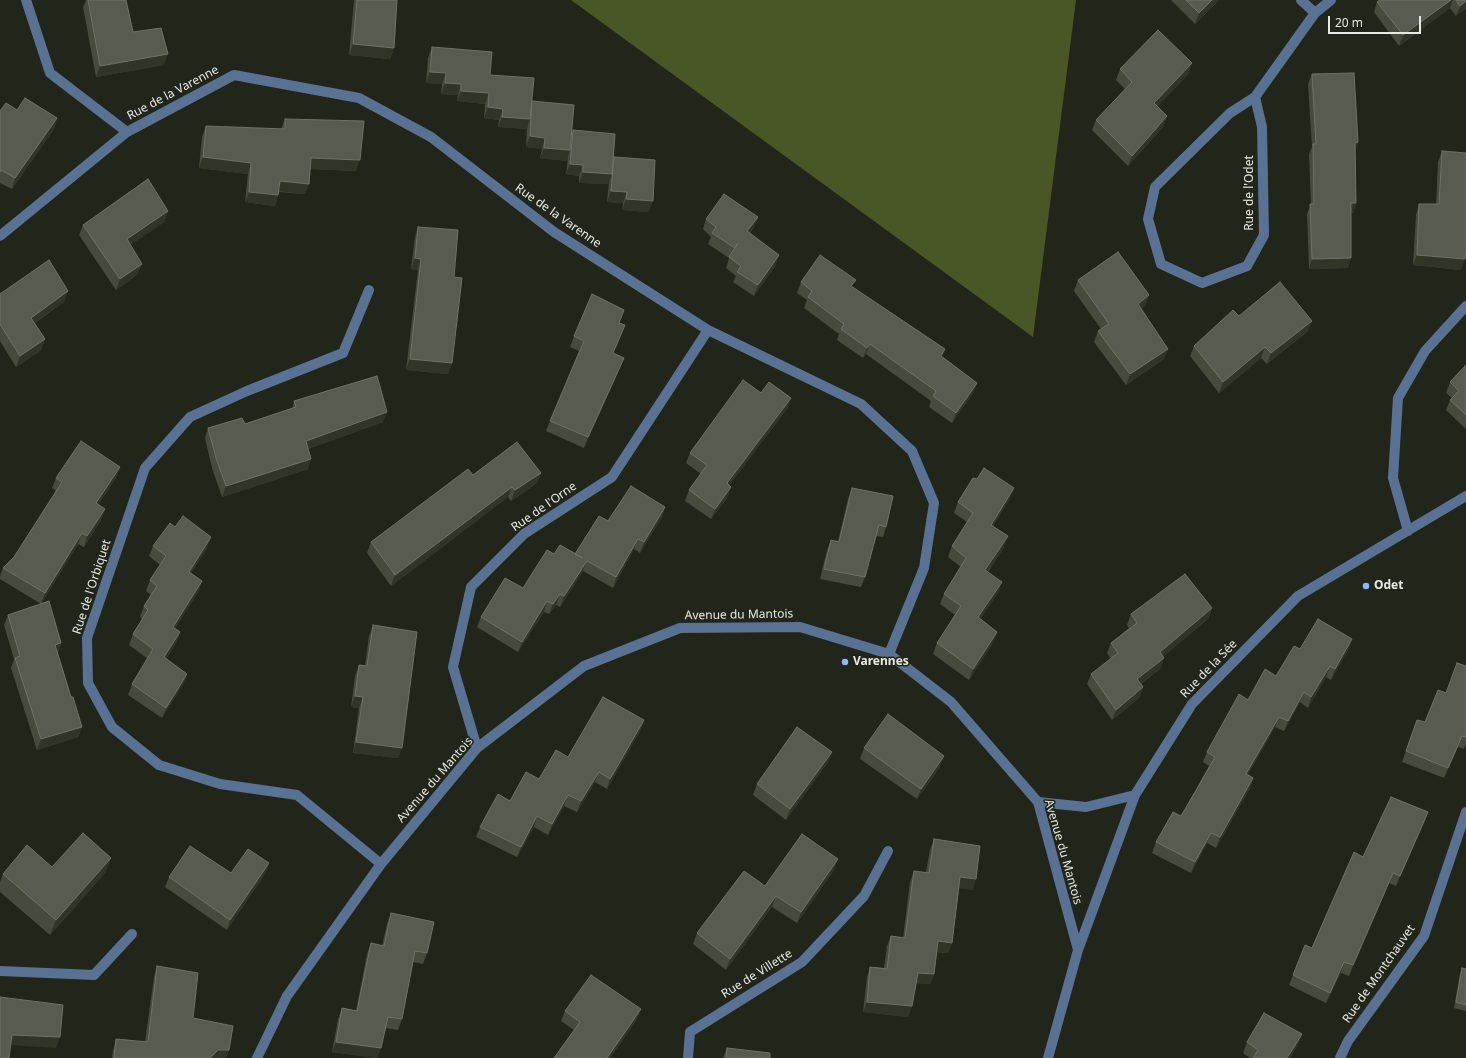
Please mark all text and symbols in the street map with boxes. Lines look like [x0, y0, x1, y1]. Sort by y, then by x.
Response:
scale bar [1330, 8, 1423, 34]
text: 20 m [1335, 14, 1363, 31]
street label: Rue de la Varenne [125, 63, 221, 123]
street label: Rue de l'Odet [1243, 155, 1257, 231]
street label: Rue de la Varenne [512, 181, 604, 251]
street label: Rue de l'Orne [509, 479, 579, 535]
street label: Rue de l'Orbiquet [70, 538, 114, 636]
place label: Odet [1374, 579, 1403, 593]
marker: Odet [1361, 581, 1371, 591]
street label: Avenue du Mantois [685, 607, 793, 623]
street label: Rue de la Sée [1178, 637, 1240, 701]
place label: Varennes [853, 655, 909, 669]
marker: Varennes [840, 657, 850, 667]
street label: Avenue du Mantois [394, 734, 476, 826]
street label: Avenue du Mantois [1041, 798, 1085, 906]
street label: Rue de Montchauvet [1340, 922, 1418, 1026]
street label: Rue de Villette [719, 947, 795, 1001]

